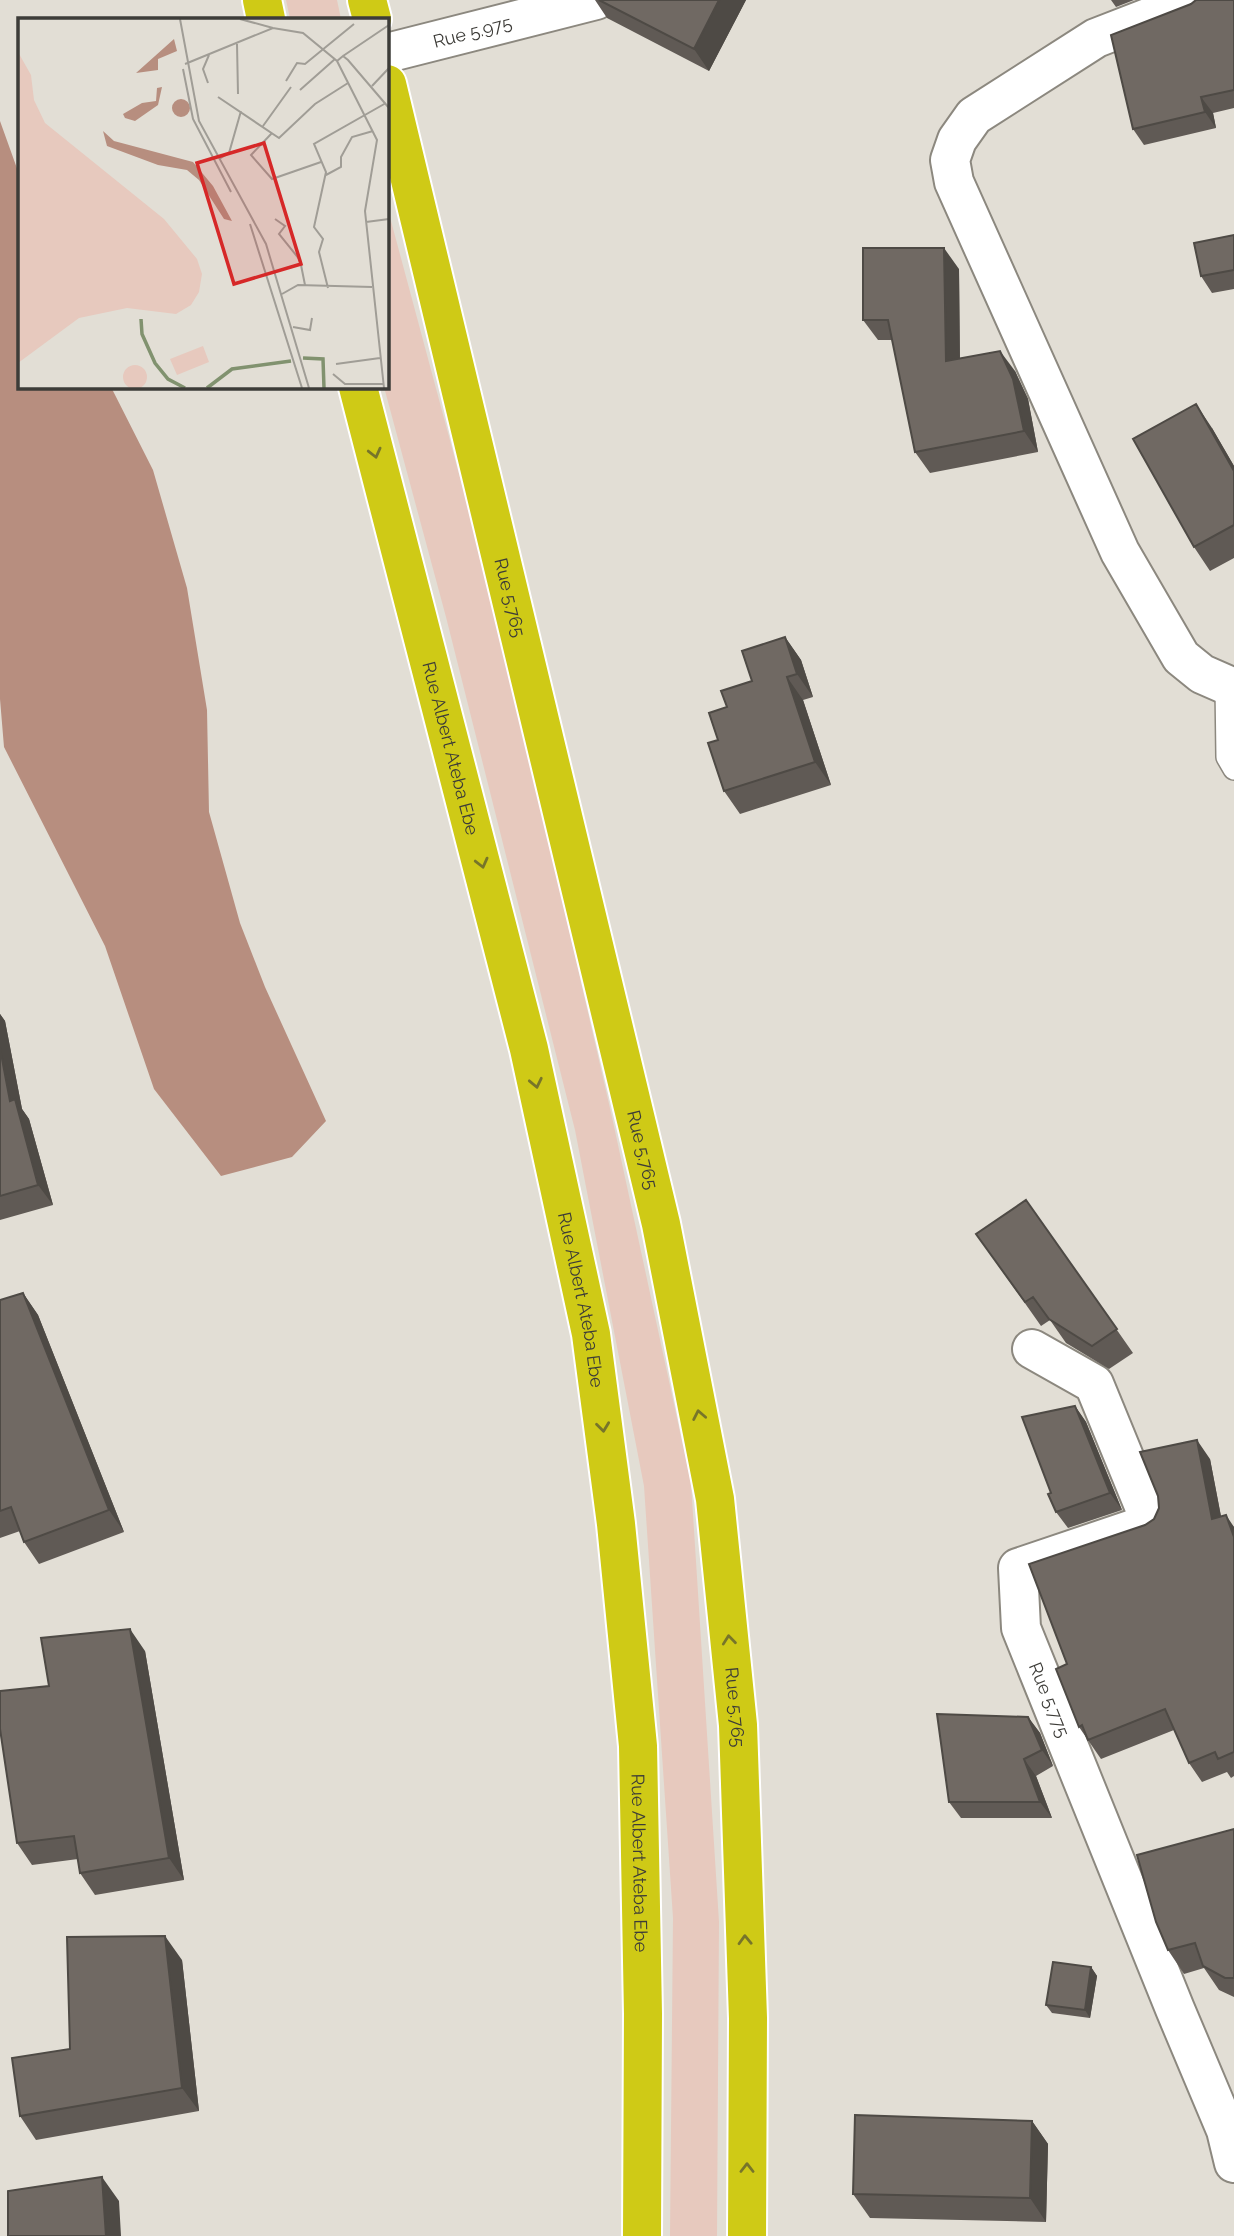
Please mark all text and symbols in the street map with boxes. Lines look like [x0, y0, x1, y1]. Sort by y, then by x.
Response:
street label: Rue 5.975 [431, 11, 514, 51]
inset map [18, 18, 388, 388]
one-way arrow [366, 447, 381, 459]
street label: Rue 5.765 [491, 556, 530, 639]
street label: Rue Albert Ateba Ebe [419, 659, 484, 838]
one-way arrow [474, 857, 488, 869]
one-way arrow [528, 1077, 543, 1089]
street label: Rue 5.765 [624, 1108, 663, 1191]
street label: Rue Albert Ateba Ebe [554, 1210, 608, 1389]
one-way arrow [692, 1409, 707, 1421]
one-way arrow [596, 1421, 611, 1433]
one-way arrow [722, 1634, 737, 1646]
street label: Rue 5.775 [1025, 1659, 1075, 1740]
street label: Rue 5.765 [722, 1666, 749, 1748]
street label: Rue Albert Ateba Ebe [628, 1773, 652, 1953]
one-way arrow [737, 1935, 753, 1945]
one-way arrow [739, 2162, 755, 2173]

